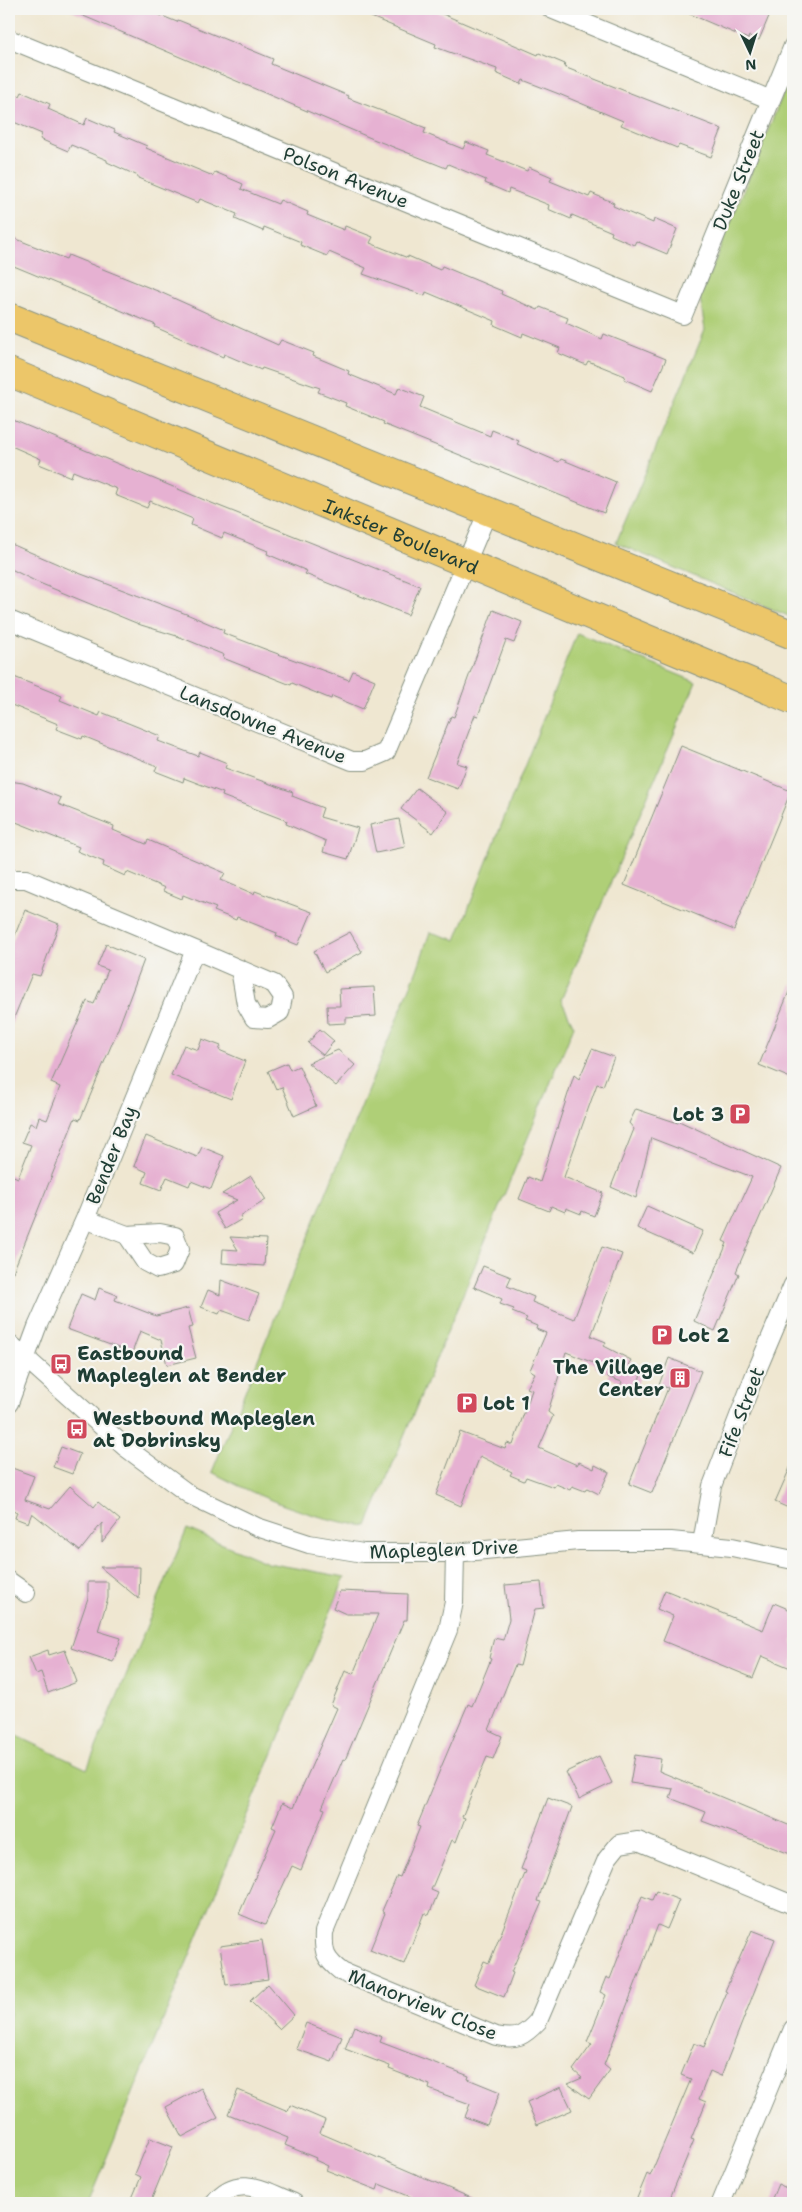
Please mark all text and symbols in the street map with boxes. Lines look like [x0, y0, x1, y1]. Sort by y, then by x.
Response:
north arrow [724, 28, 774, 78]
text: N [745, 56, 757, 74]
street label: Duke Street [707, 126, 770, 234]
street label: Polson Avenue [279, 141, 412, 214]
street label: Inkster Boulevard [319, 493, 482, 580]
street label: Lansdowne Avenue [176, 680, 350, 769]
street label: Bender Bay [80, 1102, 143, 1208]
place label: Lot 3 [672, 1102, 724, 1127]
parking icon: Lot 3 [728, 1102, 752, 1126]
parking icon: Lot 2 [650, 1323, 674, 1347]
place label: Lot 2 [678, 1323, 730, 1348]
place label: Eastbound Mapleglen at Bender [77, 1341, 286, 1388]
bus stop icon: Eastbound Mapleglen at Bender [49, 1352, 73, 1376]
place label: The Village Center [553, 1355, 664, 1402]
street label: Fife Street [713, 1363, 770, 1461]
building icon: The Village Center [668, 1366, 692, 1390]
parking icon: Lot 1 [455, 1391, 479, 1415]
place label: Lot 1 [483, 1391, 530, 1416]
place label: Westbound Mapleglen at Dobrinsky [93, 1406, 315, 1453]
bus stop icon: Westbound Mapleglen at Dobrinsky [65, 1417, 89, 1441]
street label: Mapleglen Drive [369, 1534, 519, 1565]
street label: Manorview Close [345, 1963, 501, 2046]

